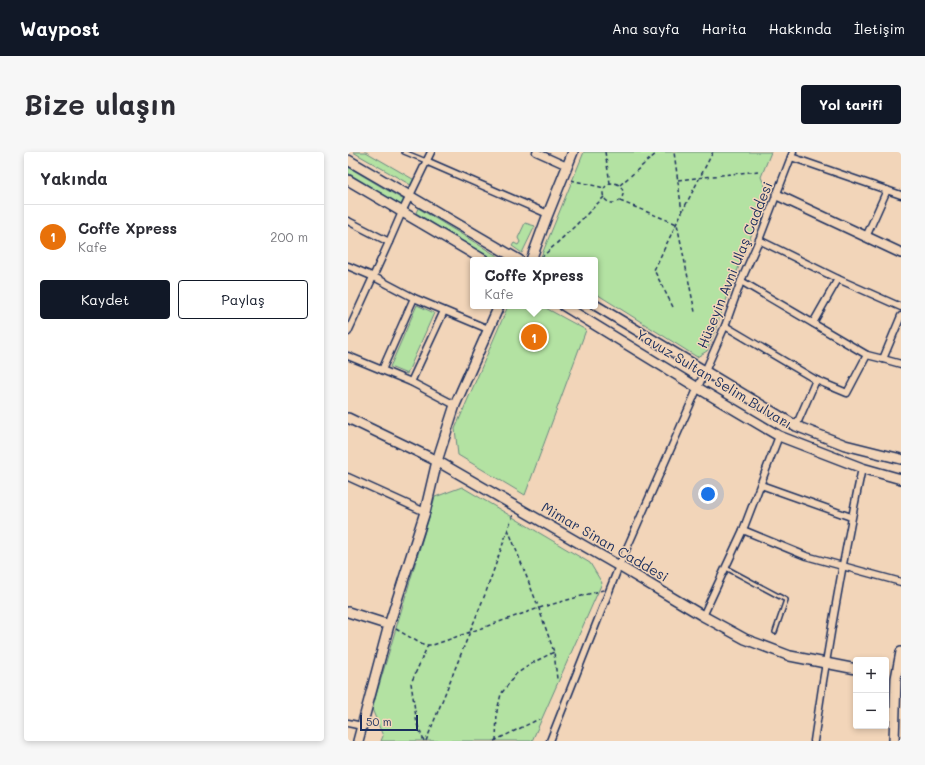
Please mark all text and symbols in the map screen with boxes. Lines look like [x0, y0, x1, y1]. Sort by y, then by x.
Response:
text: Waypost [20, 16, 100, 41]
text: Ana sayfa [612, 19, 680, 38]
text: Harita [702, 19, 747, 38]
text: Hakkında [769, 19, 832, 38]
text: İletişim [854, 19, 905, 38]
button: Yol tarifi [801, 85, 901, 124]
text: Bize ulaşın [24, 86, 176, 122]
text: Yakında [40, 167, 108, 189]
street label: Hüseyin Avni Ulaş Caddesi [692, 179, 777, 351]
text: Coffe Xpress [78, 218, 177, 238]
text: 1 [50, 228, 56, 245]
text: 200 m [270, 228, 308, 245]
text: Kafe [78, 238, 107, 255]
popup [470, 257, 598, 309]
text: Coffe Xpress [484, 265, 584, 285]
button: Kaydet [40, 280, 170, 319]
button: Paylaş [178, 280, 308, 319]
text: Kafe [484, 285, 514, 302]
pin: 1 [521, 322, 547, 352]
street label: Yavuz Sultan Selim Bulvarı [633, 324, 796, 433]
your location [698, 484, 718, 504]
street label: Mimar Sinan Caddesi [538, 497, 672, 586]
map controls [853, 657, 889, 729]
button: + [853, 657, 889, 693]
button: − [853, 693, 889, 729]
scale bar [360, 713, 418, 732]
text: 50 m [366, 714, 392, 729]

